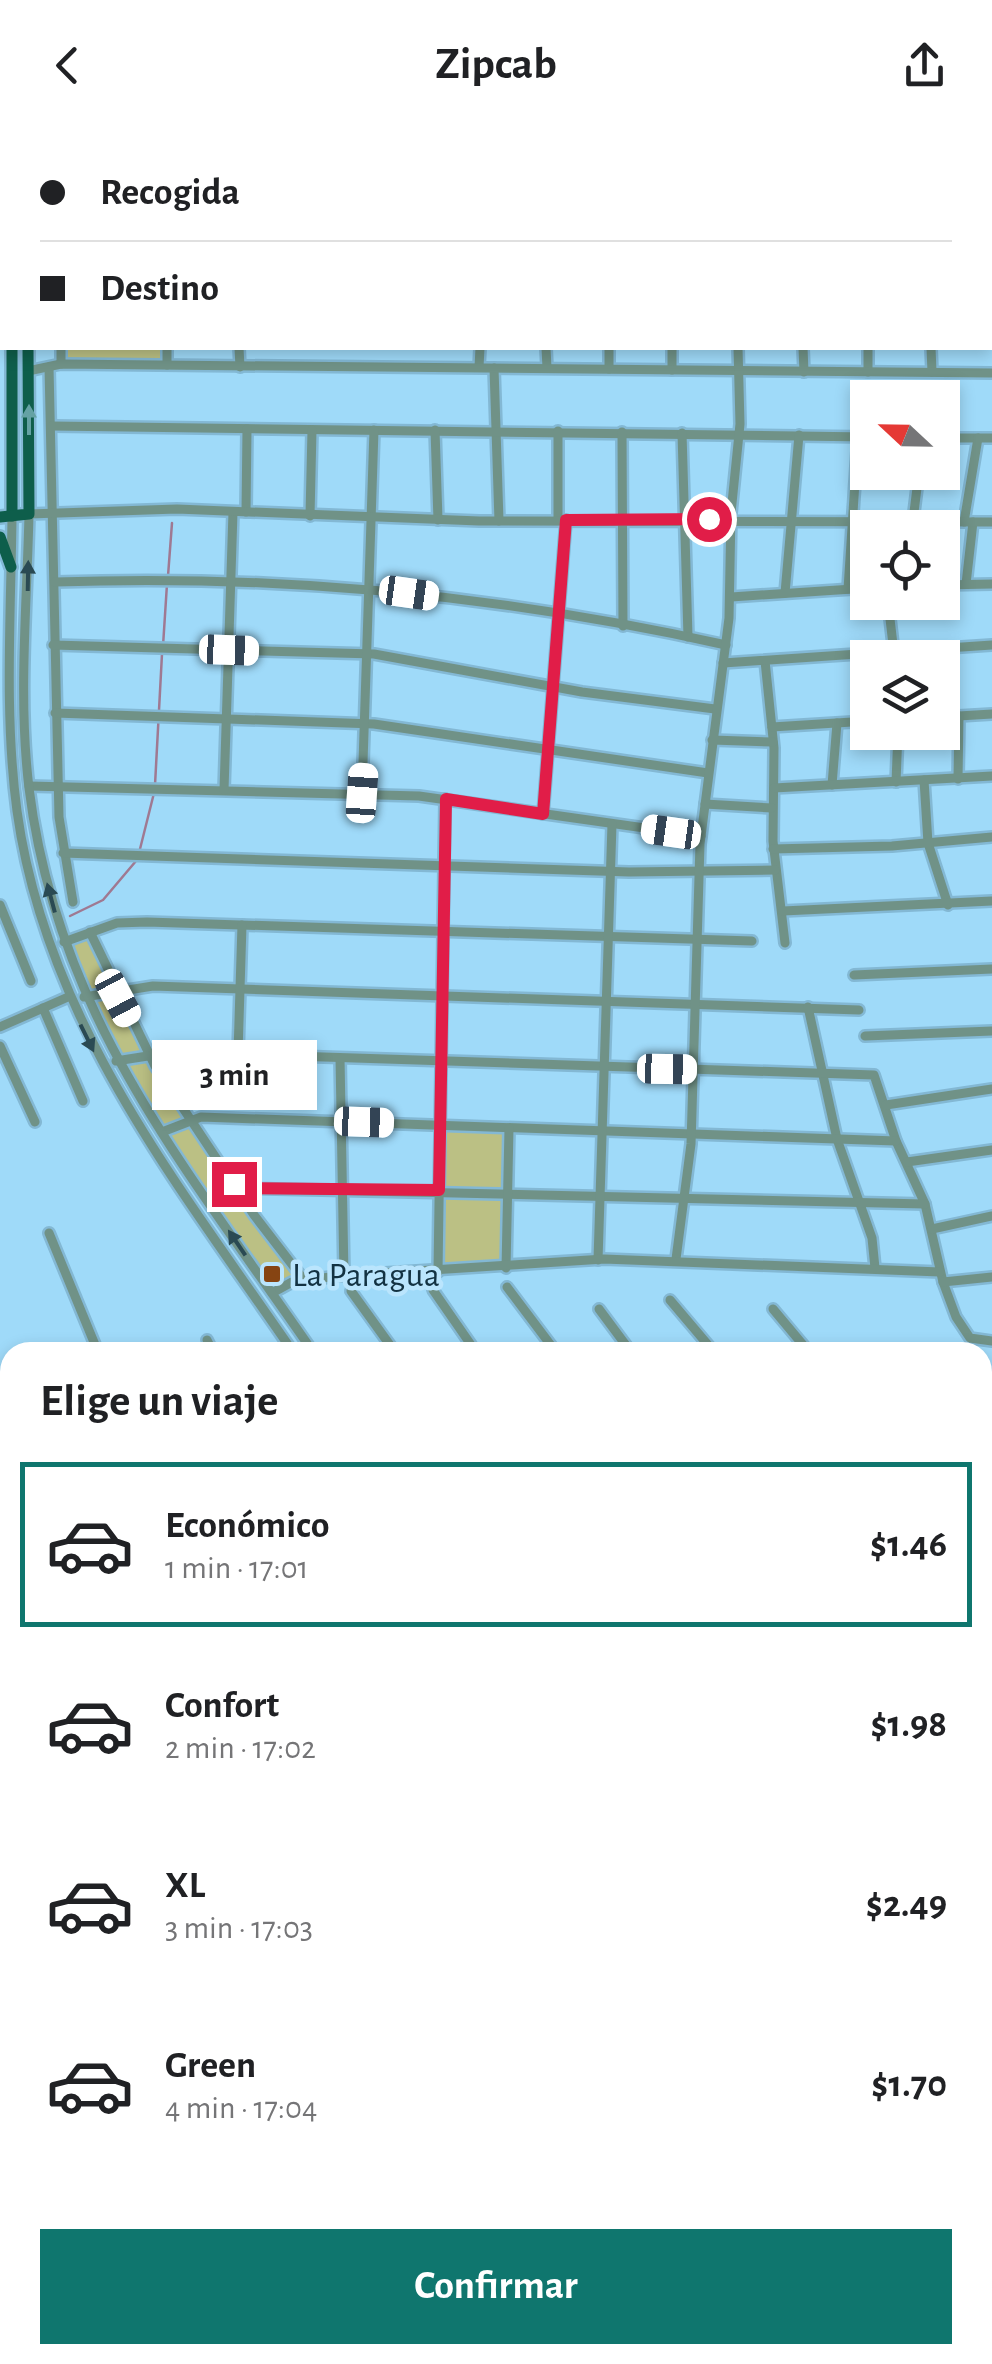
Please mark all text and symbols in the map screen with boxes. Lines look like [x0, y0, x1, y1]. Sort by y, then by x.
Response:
icon: back [40, 38, 95, 93]
icon: share [897, 38, 952, 93]
text: Zipcab [435, 42, 557, 87]
text: Recogida [100, 174, 240, 212]
text: Destino [100, 270, 219, 308]
north arrow [850, 380, 960, 490]
map controls [850, 380, 960, 750]
one-way arrow [21, 404, 37, 436]
route start [687, 497, 732, 542]
button: locate [850, 510, 960, 620]
one-way arrow [20, 559, 36, 591]
car [377, 574, 441, 612]
car [198, 634, 260, 666]
button: layers [850, 640, 960, 750]
car [345, 762, 379, 824]
car [639, 813, 703, 851]
one-way arrow [43, 882, 58, 913]
car [91, 964, 145, 1032]
one-way arrow [78, 1024, 95, 1053]
callout: 3 min [152, 1039, 316, 1109]
car [637, 1053, 697, 1085]
text: 3 min [200, 1059, 269, 1091]
car [333, 1106, 395, 1138]
route end [212, 1162, 257, 1207]
one-way arrow [228, 1230, 247, 1257]
place label: La Paragua [292, 1258, 440, 1293]
marker: La Paragua [261, 1263, 283, 1285]
text: Elige un viaje [40, 1379, 279, 1424]
icon: car [45, 1500, 135, 1590]
text: Económico [165, 1507, 329, 1545]
text: $1.46 [870, 1526, 947, 1564]
text: 1 min · 17:01 [165, 1552, 309, 1584]
icon: car [45, 1680, 135, 1770]
text: Confort [165, 1687, 279, 1725]
text: $1.98 [870, 1706, 947, 1744]
text: 2 min · 17:02 [165, 1732, 316, 1764]
icon: car [45, 1860, 135, 1950]
text: XL [165, 1867, 205, 1905]
text: $2.49 [866, 1886, 947, 1924]
text: 3 min · 17:03 [165, 1912, 313, 1944]
icon: car [45, 2040, 135, 2130]
text: Green [165, 2047, 256, 2085]
text: $1.70 [871, 2066, 947, 2104]
text: 4 min · 17:04 [165, 2092, 317, 2124]
button: Confirmar [40, 2229, 952, 2344]

